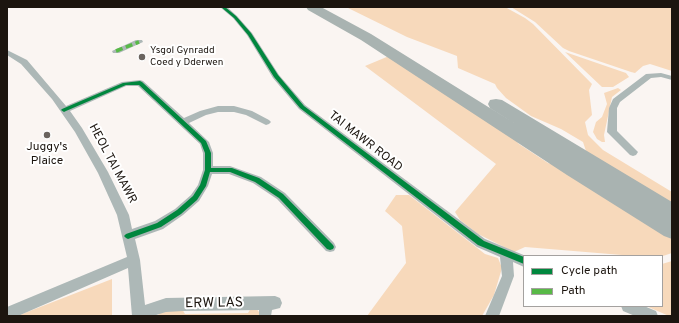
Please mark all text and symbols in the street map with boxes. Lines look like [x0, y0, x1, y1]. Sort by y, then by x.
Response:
place label: Ysgol Gynradd Coed y Dderwen [150, 45, 223, 68]
marker: Ysgol Gynradd Coed y Dderwen [137, 52, 147, 62]
street label: TAI MAWR ROAD [325, 109, 405, 175]
street label: HEOL TAI MAWR [85, 122, 139, 206]
marker: Juggy's Plaice [42, 130, 52, 140]
place label: Juggy's Plaice [26, 141, 68, 169]
legend [523, 255, 663, 307]
text: Cycle path [561, 263, 618, 279]
text: Path [561, 283, 586, 299]
street label: ERW LAS [185, 295, 243, 313]

